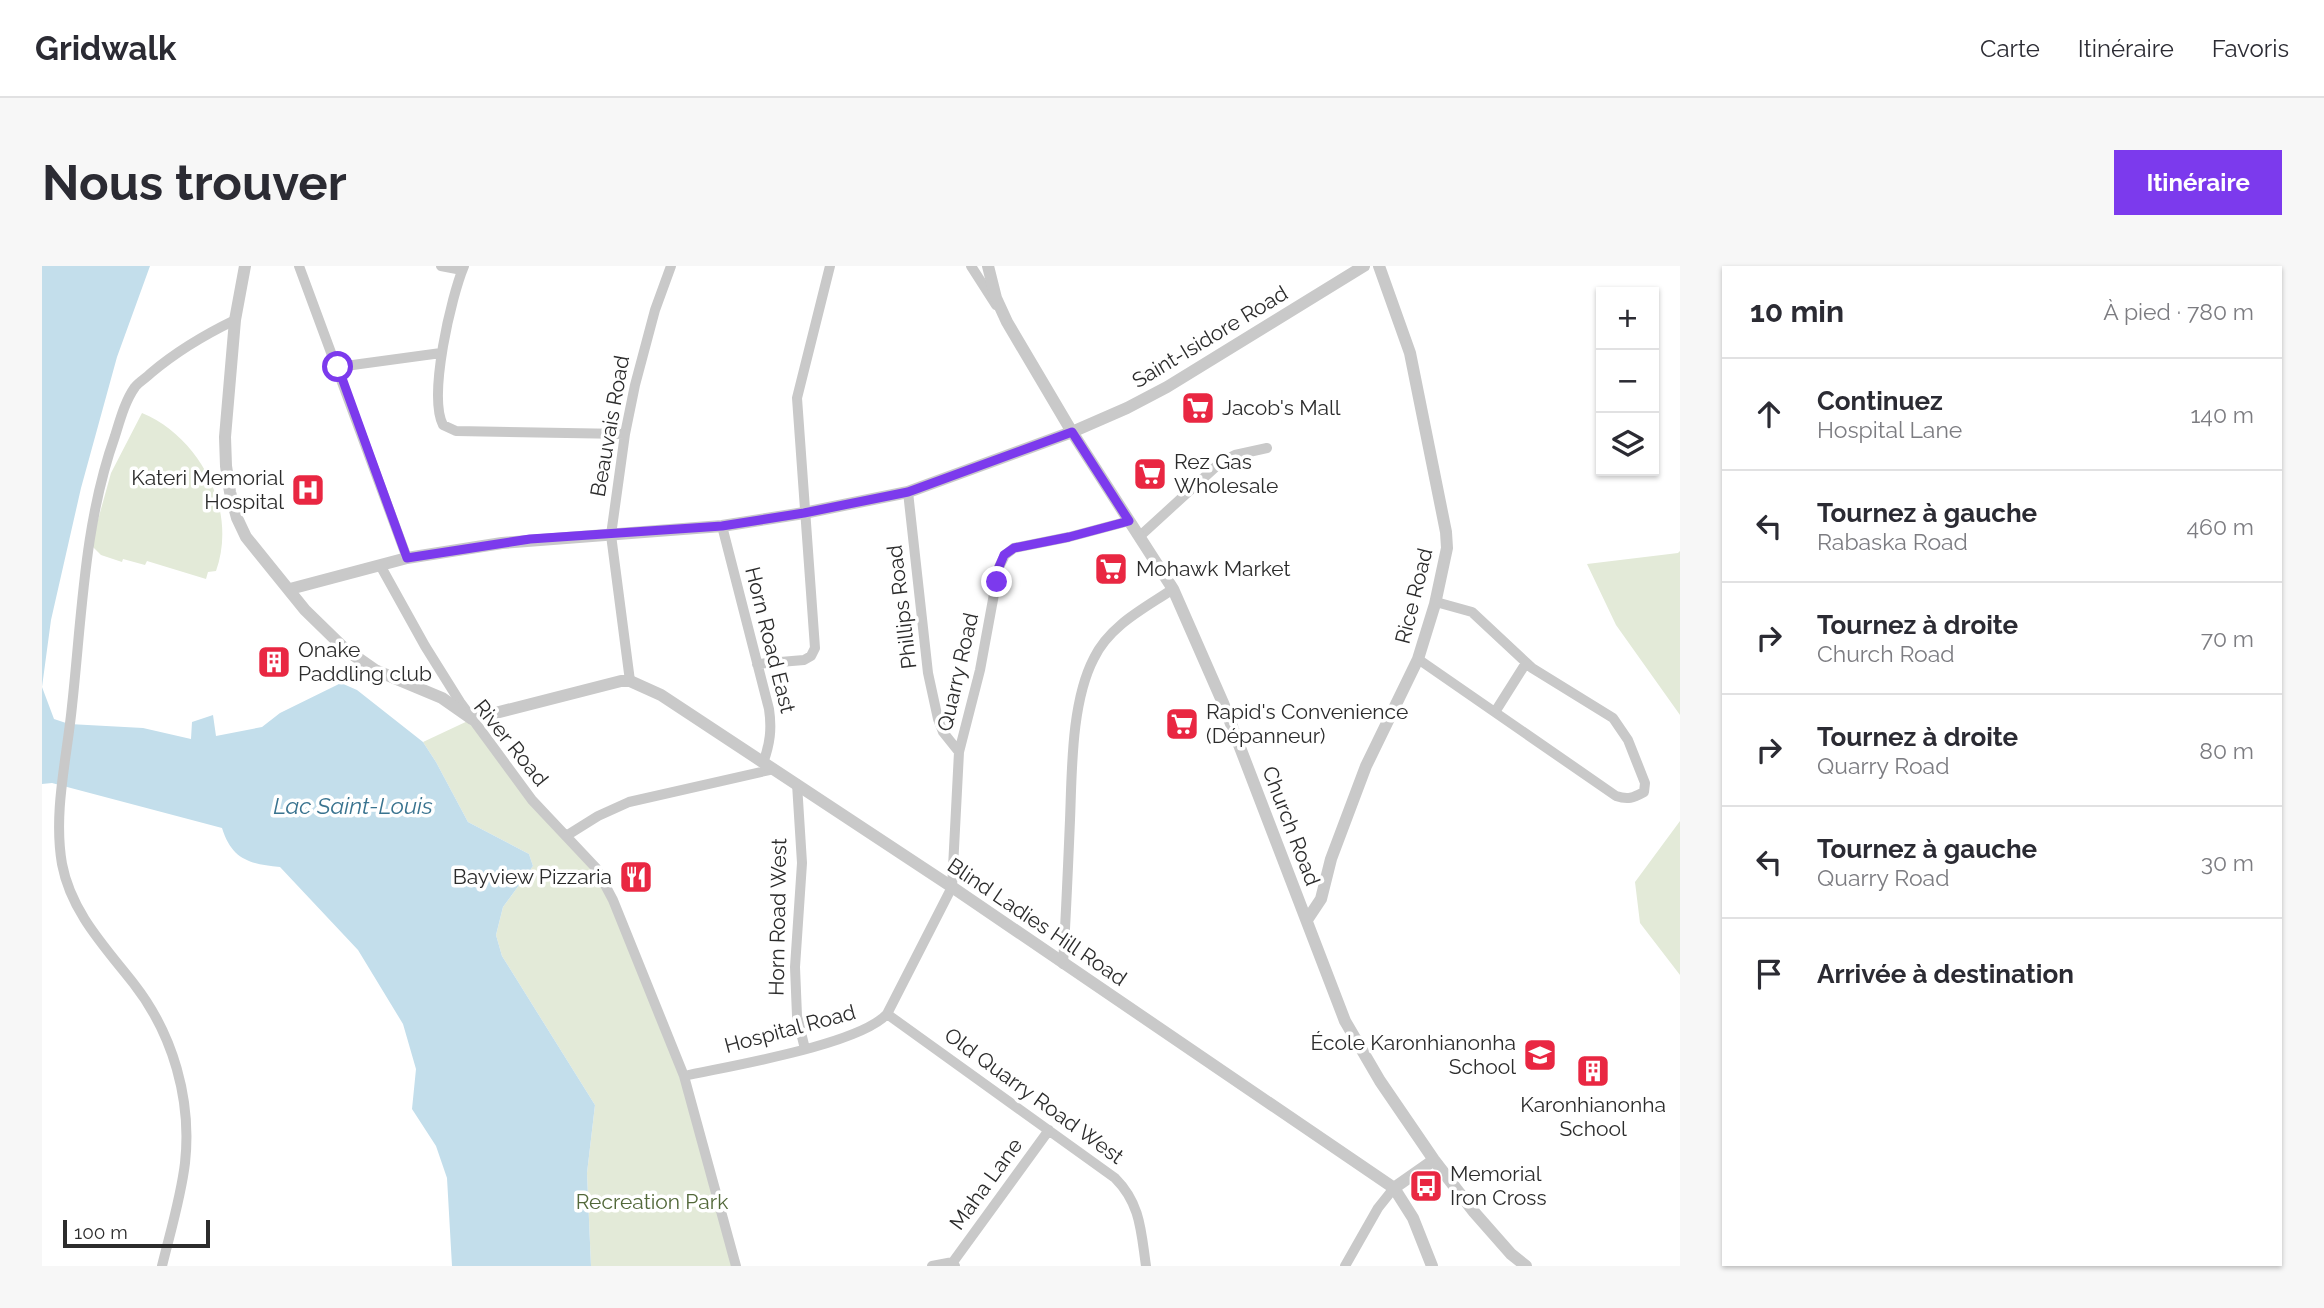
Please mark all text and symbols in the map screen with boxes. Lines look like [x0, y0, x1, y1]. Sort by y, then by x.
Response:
text: Gridwalk [35, 29, 176, 68]
text: Carte [1980, 34, 2040, 63]
text: Itinéraire [2078, 34, 2174, 63]
text: Favoris [2212, 34, 2289, 63]
button: Itinéraire [2114, 150, 2282, 215]
text: Nous trouver [42, 154, 347, 211]
street label: Saint-Isidore Road [1127, 280, 1292, 393]
map controls [1596, 287, 1659, 476]
button: + [1596, 287, 1659, 350]
text: 10 min [1750, 294, 1844, 329]
text: À pied · 780 m [2103, 298, 2254, 325]
button: − [1596, 350, 1659, 413]
route start [322, 351, 353, 382]
street label: Beauvais Road [585, 353, 634, 499]
text: Continuez [1817, 386, 1943, 416]
supermarket icon: Jacob's Mall [1179, 389, 1217, 427]
place label: Jacob's Mall [1222, 395, 1341, 420]
icon: ahead [1750, 395, 1788, 433]
text: 140 m [2191, 401, 2254, 428]
button: layers [1596, 413, 1659, 476]
text: Hospital Lane [1817, 416, 1962, 443]
place label: Rez Gas Wholesale [1174, 449, 1278, 498]
supermarket icon: Rez Gas Wholesale [1131, 455, 1169, 493]
place label: Kateri Memorial Hospital [131, 465, 284, 514]
hospital icon: Kateri Memorial Hospital [289, 471, 327, 509]
text: Tournez à gauche [1817, 498, 2037, 528]
icon: left [1750, 507, 1788, 545]
text: 460 m [2186, 513, 2254, 540]
text: Rabaska Road [1817, 528, 1968, 555]
street label: Phillips Road [881, 544, 922, 670]
street label: Rice Road [1390, 545, 1437, 646]
supermarket icon: Mohawk Market [1092, 550, 1130, 588]
place label: Mohawk Market [1136, 556, 1291, 581]
street label: Horn Road East [740, 564, 801, 716]
route end [981, 566, 1012, 597]
street label: Quarry Road [932, 610, 983, 734]
text: Tournez à droite [1817, 610, 2018, 640]
icon: right [1750, 619, 1788, 657]
text: 70 m [2201, 625, 2254, 652]
place label: Onake Paddling club [298, 637, 432, 686]
text: Church Road [1817, 640, 1955, 667]
building icon: Onake Paddling club [255, 643, 293, 681]
street label: River Road [469, 694, 554, 791]
place label: Rapid's Convenience (Dépanneur) [1206, 699, 1408, 748]
supermarket icon: Rapid's Convenience (Dépanneur) [1163, 705, 1201, 743]
text: Tournez à droite [1817, 722, 2018, 752]
icon: right [1750, 731, 1788, 769]
text: 80 m [2199, 737, 2254, 764]
text: Quarry Road [1817, 752, 1949, 779]
street label: Church Road [1257, 763, 1326, 889]
water label: Lac Saint-Louis [273, 792, 433, 819]
text: Tournez à gauche [1817, 834, 2037, 864]
street label: Horn Road West [764, 838, 791, 996]
icon: left [1750, 843, 1788, 881]
text: 30 m [2201, 849, 2254, 876]
street label: Blind Ladies Hill Road [943, 852, 1132, 991]
restaurant icon: Bayview Pizzaria [617, 858, 655, 896]
place label: Bayview Pizzaria [453, 864, 612, 889]
text: Quarry Road [1817, 864, 1949, 891]
icon: arrive [1750, 955, 1788, 993]
text: Arrivée à destination [1817, 959, 2074, 989]
street label: Hospital Road [722, 999, 858, 1058]
street label: Old Quarry Road West [940, 1022, 1129, 1169]
place label: École Karonhianonha School [1311, 1030, 1516, 1079]
school or university icon: École Karonhianonha School [1521, 1036, 1559, 1074]
building icon: Karonhianonha School [1574, 1052, 1612, 1090]
place label: Karonhianonha School [1520, 1092, 1666, 1141]
street label: Maha Lane [944, 1133, 1027, 1234]
place label: Memorial Iron Cross [1450, 1161, 1547, 1210]
bus stop icon: Memorial Iron Cross [1407, 1167, 1445, 1205]
park label: Recreation Park [576, 1189, 728, 1214]
scale bar [63, 1217, 210, 1249]
text: 100 m [74, 1221, 128, 1243]

